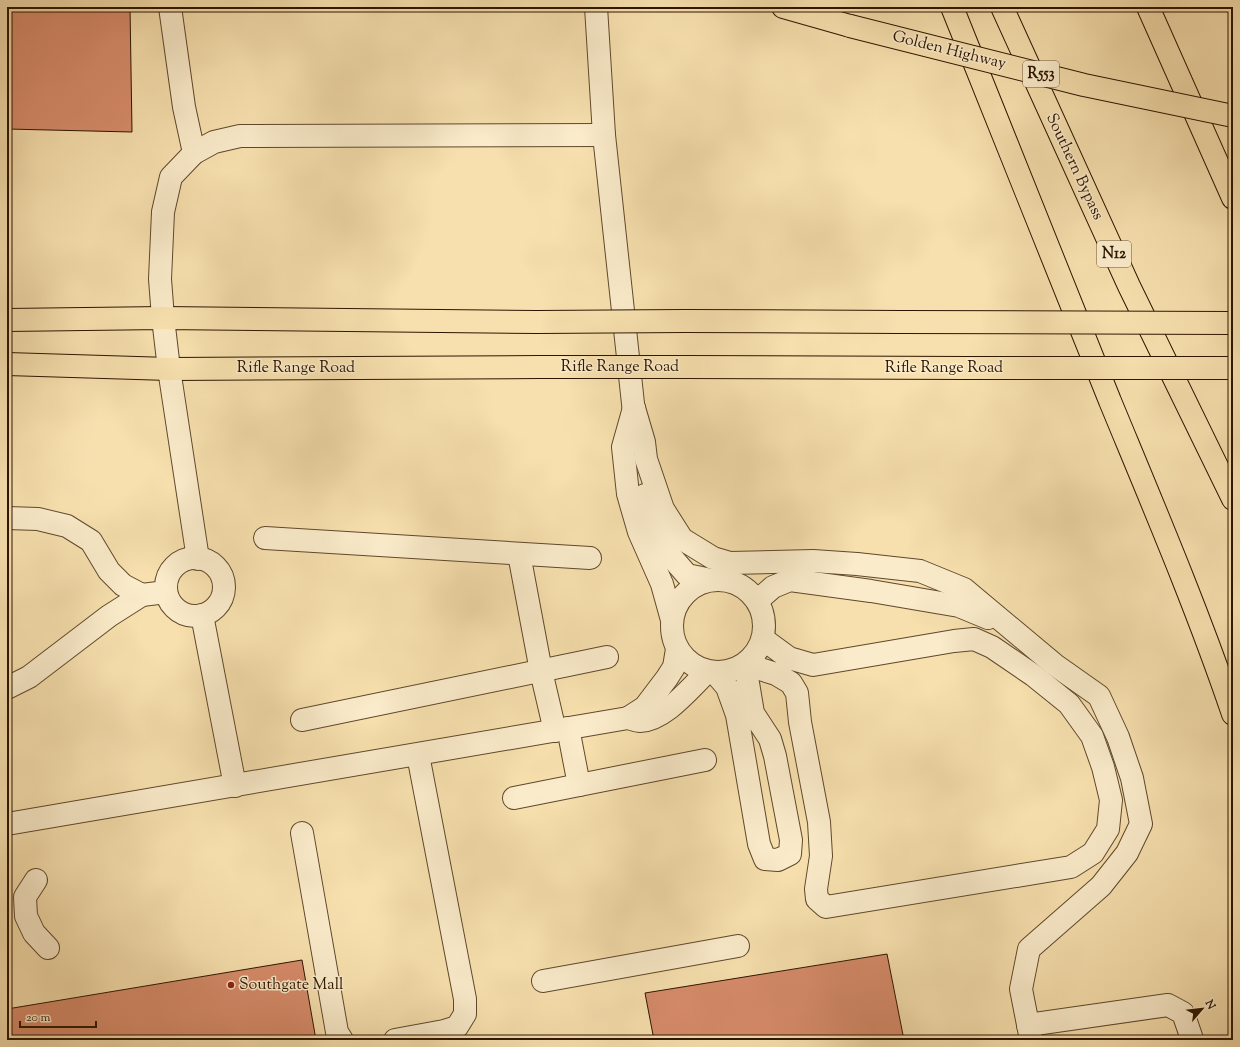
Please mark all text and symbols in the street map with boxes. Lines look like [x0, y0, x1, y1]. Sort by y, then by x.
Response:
street label: Golden Highway [890, 26, 1008, 76]
road number: R553 [1023, 61, 1059, 87]
street label: Southern Bypass [1039, 110, 1109, 224]
road number: N12 [1097, 241, 1131, 267]
street label: Rifle Range Road [561, 356, 679, 379]
street label: Rifle Range Road [237, 357, 355, 380]
street label: Rifle Range Road [885, 357, 1003, 380]
place label: Southgate Mall [239, 974, 344, 997]
marker: Southgate Mall [226, 980, 236, 990]
north arrow [1182, 989, 1222, 1029]
text: N [1200, 996, 1219, 1013]
scale bar [20, 1003, 96, 1029]
text: 20 m [26, 1009, 51, 1027]

